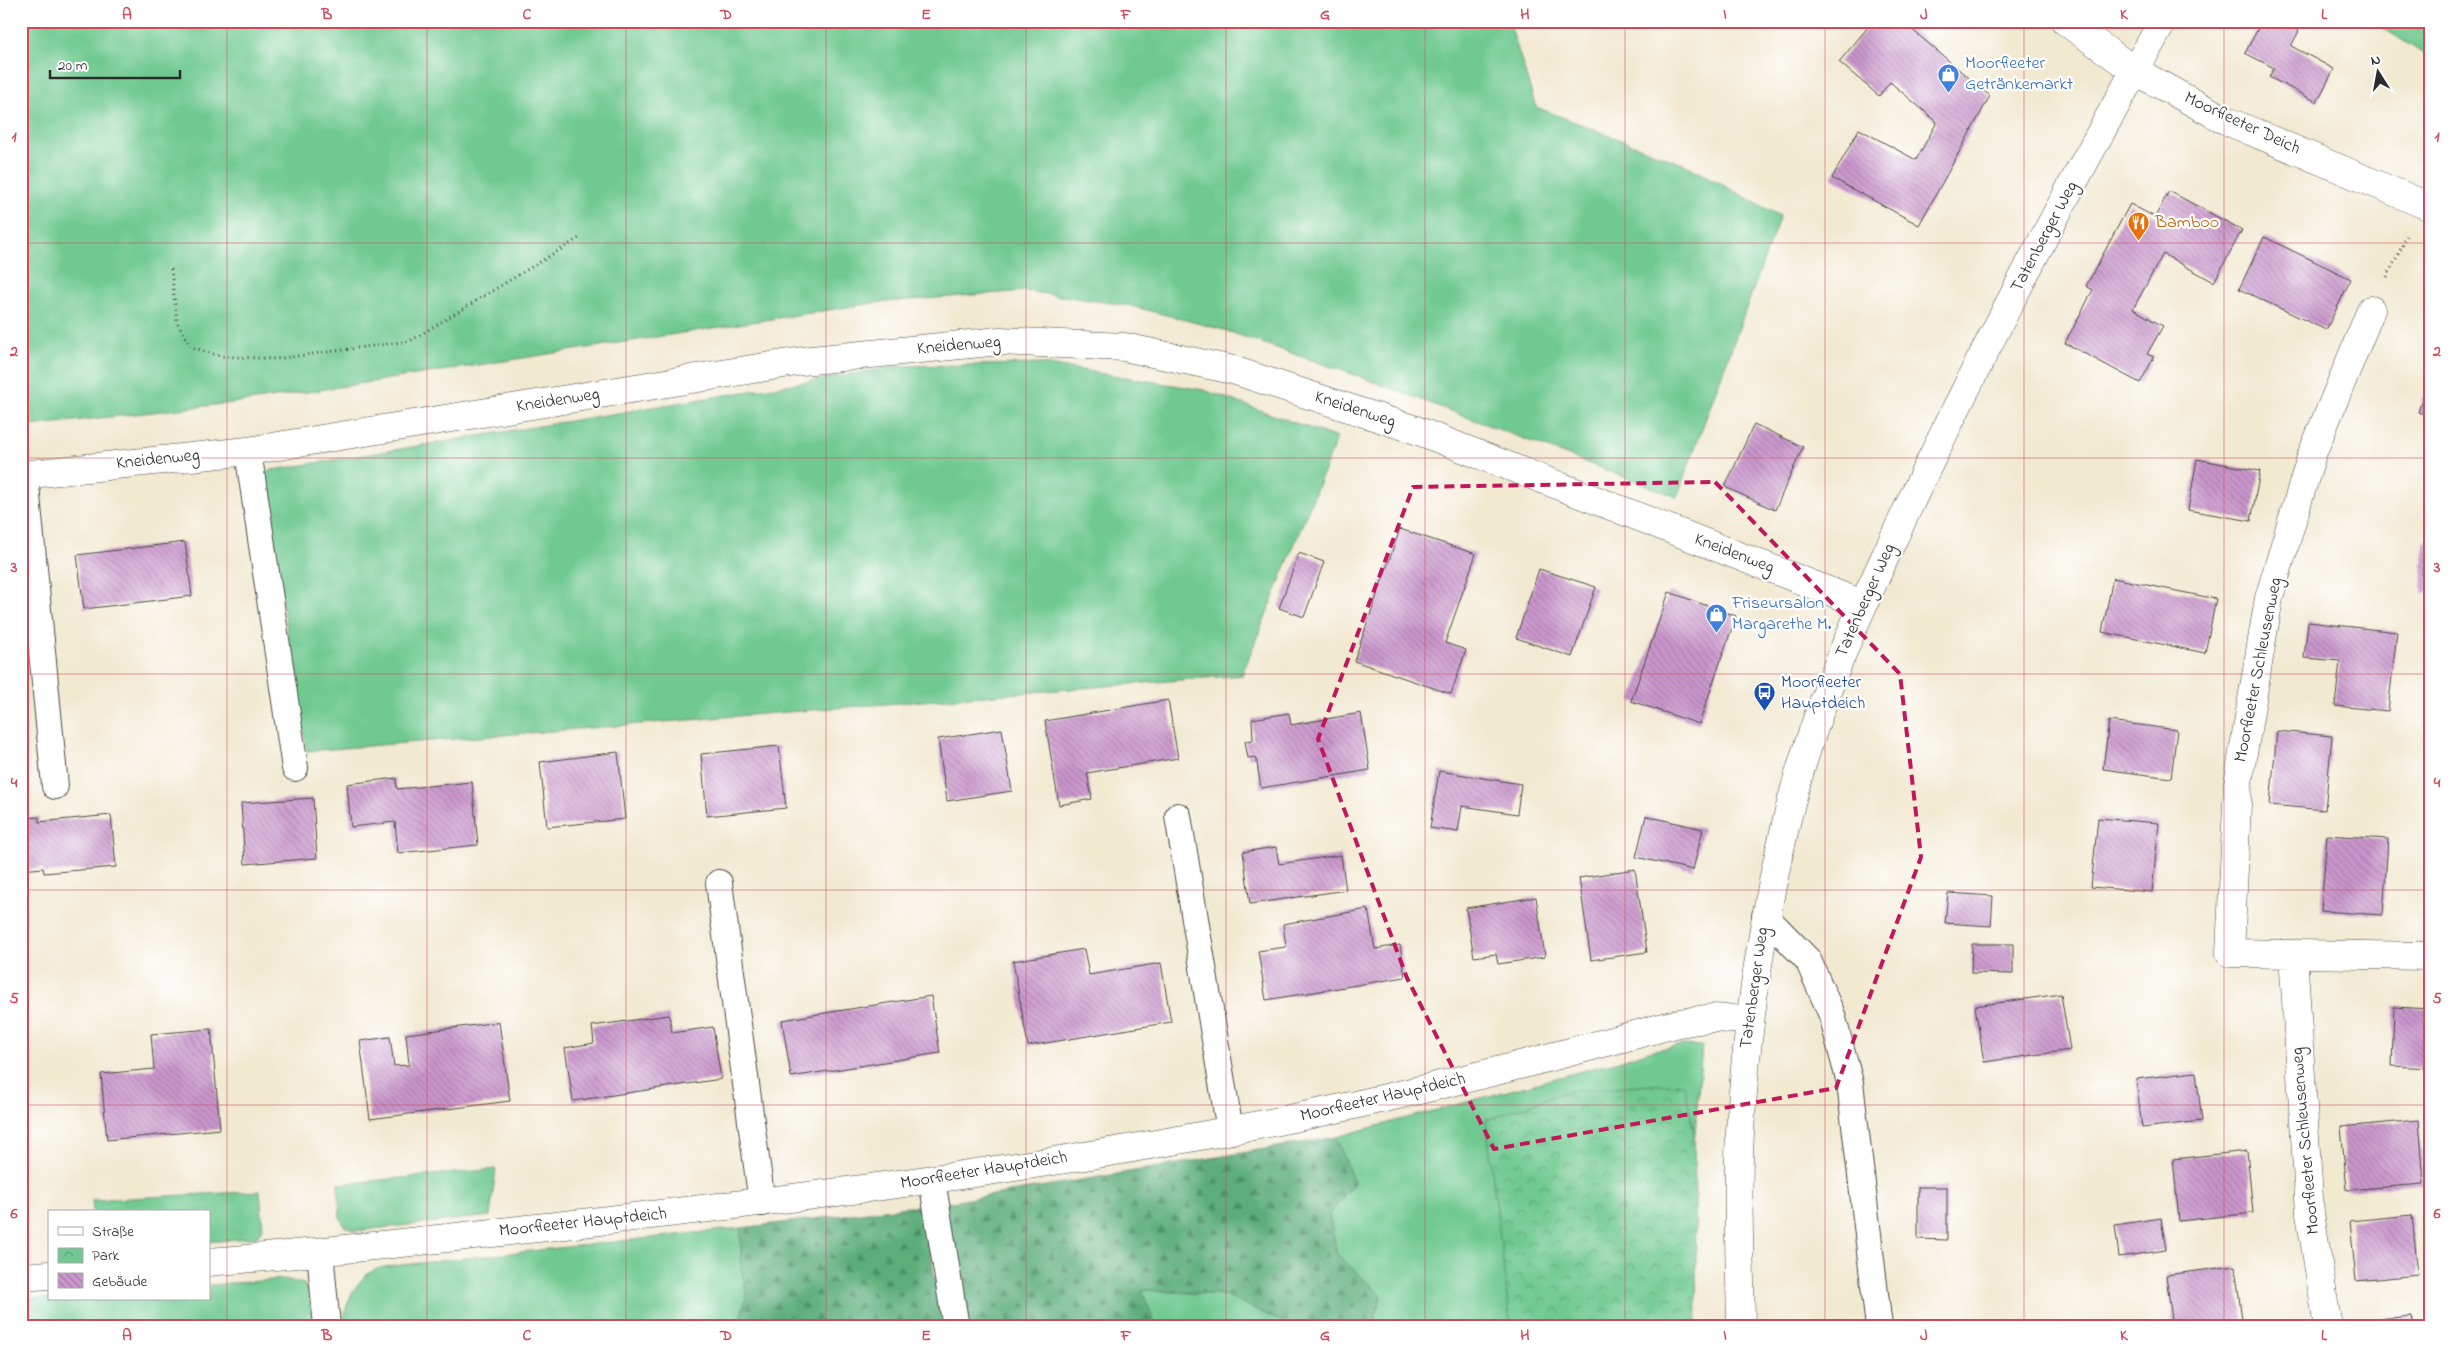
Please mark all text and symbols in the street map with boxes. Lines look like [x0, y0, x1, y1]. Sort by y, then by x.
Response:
text: A [122, 3, 132, 27]
text: B [321, 3, 333, 27]
text: C [523, 3, 532, 27]
text: D [719, 3, 732, 27]
text: E [921, 3, 931, 27]
text: F [1120, 3, 1132, 27]
text: G [1320, 3, 1330, 27]
text: H [1520, 3, 1530, 27]
text: I [1723, 3, 1727, 27]
text: J [1920, 3, 1928, 27]
text: K [2120, 3, 2129, 27]
text: L [2321, 3, 2328, 27]
scale bar [50, 48, 180, 80]
north arrow [2354, 48, 2404, 98]
text: N [2369, 50, 2382, 72]
place label: Moorfleeter Getränkemarkt [1965, 51, 2073, 98]
text: 20 m [58, 55, 88, 77]
shop icon: Moorfleeter Getränkemarkt [1937, 62, 1961, 93]
street label: Moorfleeter Deich [2180, 86, 2304, 162]
text: 1 [11, 125, 17, 149]
text: 1 [2434, 125, 2440, 149]
street label: Tatenberger Weg [2005, 177, 2086, 298]
place label: Bamboo [2154, 210, 2219, 236]
restaurant icon: Bamboo [2127, 211, 2151, 242]
street label: Kneidenweg [916, 329, 1002, 364]
text: 2 [9, 340, 18, 364]
text: 2 [2432, 340, 2441, 364]
street label: Kneidenweg [515, 382, 602, 421]
street label: Kneidenweg [1311, 385, 1399, 436]
street label: Kneidenweg [115, 443, 201, 478]
street label: Kneidenweg [1690, 527, 1778, 582]
street label: Tatenberger Weg [1829, 540, 1904, 663]
text: 3 [10, 556, 18, 580]
text: 3 [2433, 556, 2441, 580]
street label: Moorfleeter Schleusenweg [2228, 575, 2291, 765]
place label: Friseursalon Margarethe M. [1731, 591, 1832, 639]
shop icon: Friseursalon Margarethe M. [1704, 602, 1728, 633]
place label: Moorfleeter Hauptdeich [1781, 670, 1865, 717]
bus stop icon: Moorfleeter Hauptdeich [1753, 681, 1777, 712]
text: 4 [10, 771, 18, 795]
text: 4 [2433, 771, 2441, 795]
street label: Tatenberger Weg [1734, 926, 1777, 1051]
text: 5 [9, 987, 19, 1011]
text: 5 [2432, 987, 2442, 1011]
street label: Moorfleeter Schleusenweg [2285, 1046, 2328, 1236]
street label: Moorfleeter Hauptdeich [1298, 1066, 1468, 1130]
street label: Moorfleeter Hauptdeich [899, 1145, 1069, 1197]
street label: Moorfleeter Hauptdeich [498, 1201, 668, 1245]
text: 6 [9, 1202, 18, 1226]
text: 6 [2432, 1202, 2441, 1226]
legend [48, 1210, 210, 1300]
text: Straße [92, 1221, 134, 1243]
text: Park [92, 1245, 120, 1267]
text: Gebäude [92, 1271, 148, 1293]
text: A [122, 1324, 132, 1348]
text: B [321, 1324, 333, 1348]
text: C [523, 1324, 532, 1348]
text: D [719, 1324, 732, 1348]
text: E [921, 1324, 931, 1348]
text: F [1120, 1324, 1132, 1348]
text: G [1320, 1324, 1330, 1348]
text: H [1520, 1324, 1530, 1348]
text: I [1723, 1324, 1727, 1348]
text: J [1920, 1324, 1928, 1348]
text: K [2120, 1324, 2129, 1348]
text: L [2321, 1324, 2328, 1348]

